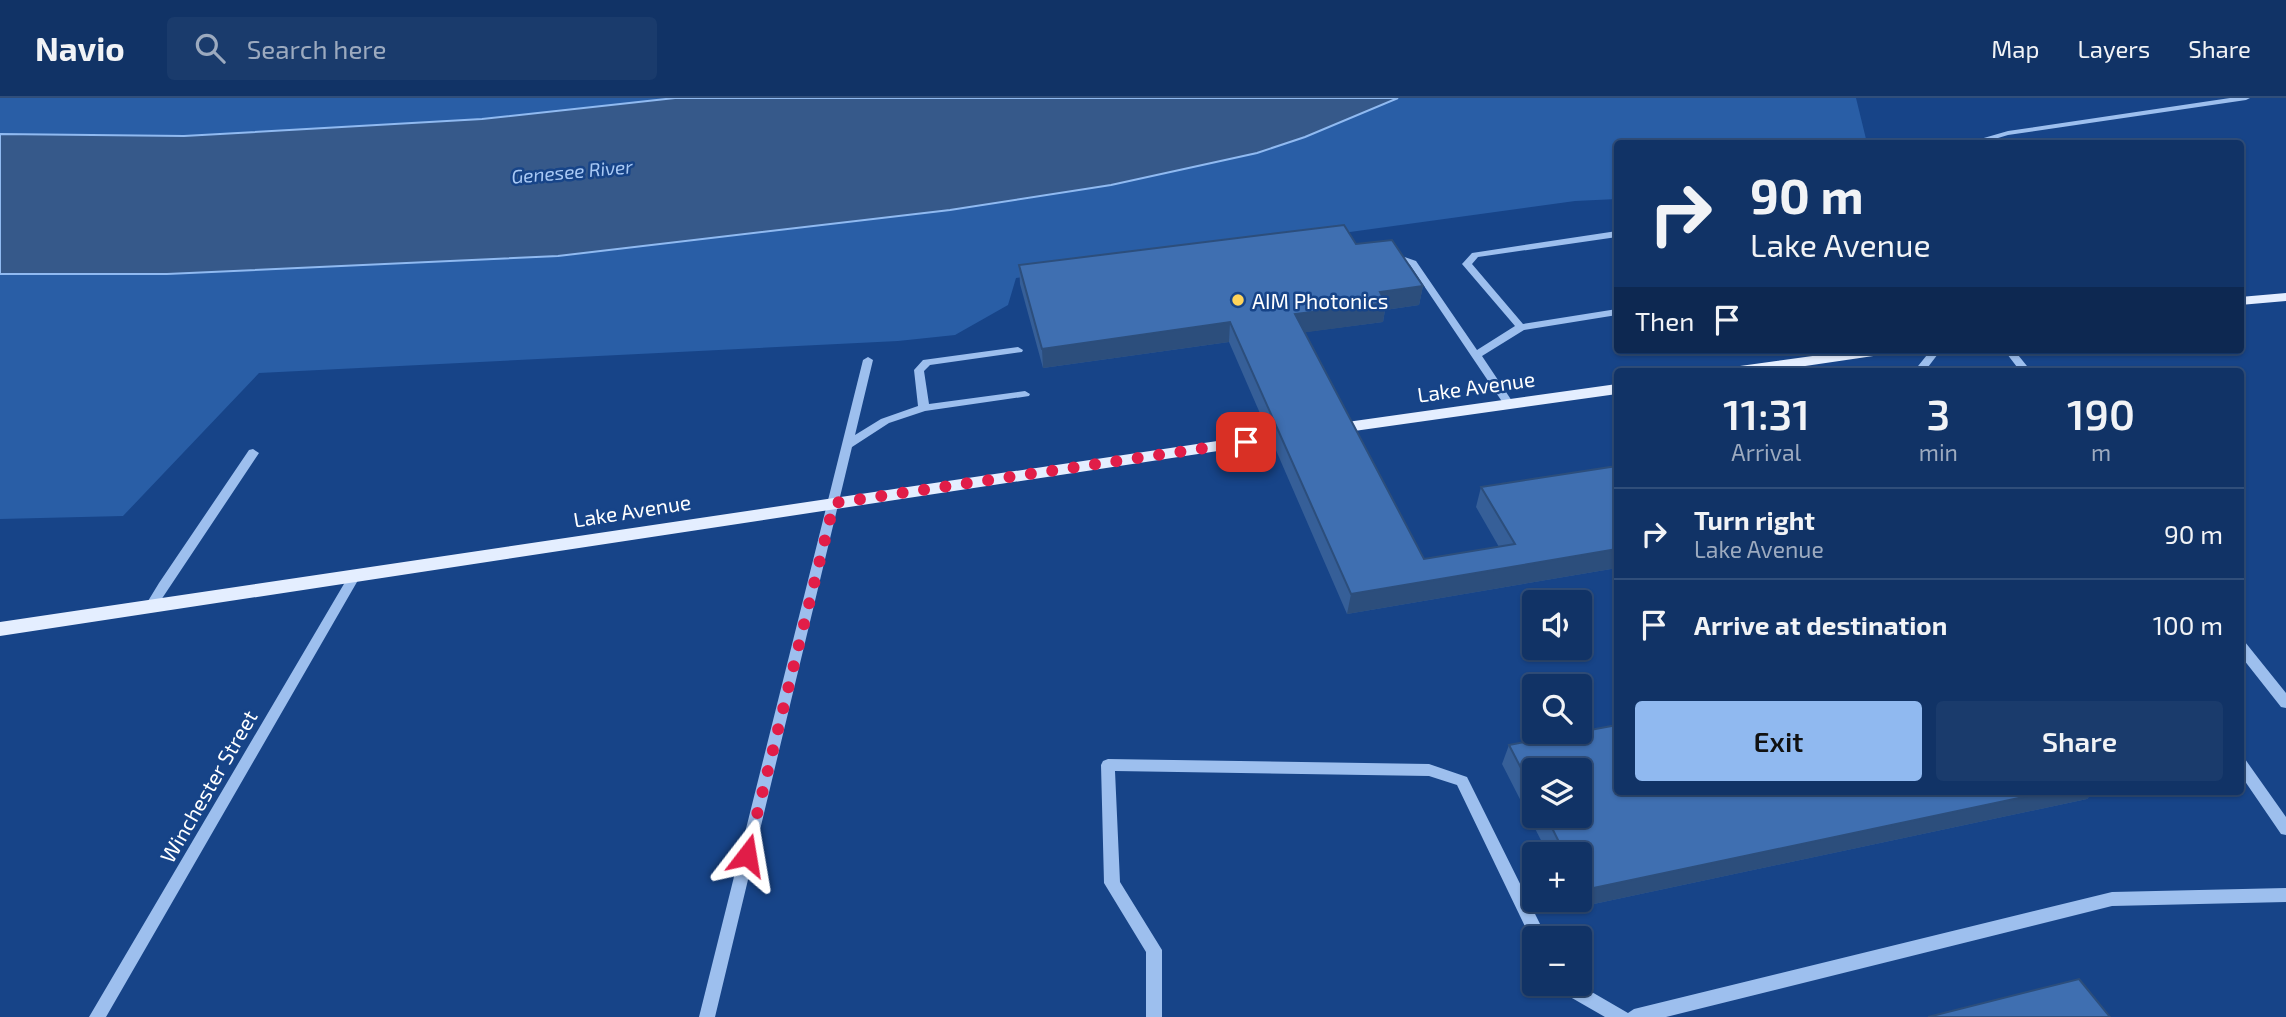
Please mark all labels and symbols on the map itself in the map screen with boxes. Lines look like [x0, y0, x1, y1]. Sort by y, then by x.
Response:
water label: Genesee River [510, 154, 634, 188]
place label: AIM Photonics [1252, 288, 1388, 313]
marker: AIM Photonics [1230, 292, 1246, 308]
street label: Lake Avenue [1416, 365, 1536, 407]
pin [1216, 412, 1276, 472]
street label: Lake Avenue [572, 488, 692, 532]
street label: Winchester Street [154, 705, 262, 867]
position arrow [710, 818, 784, 892]

